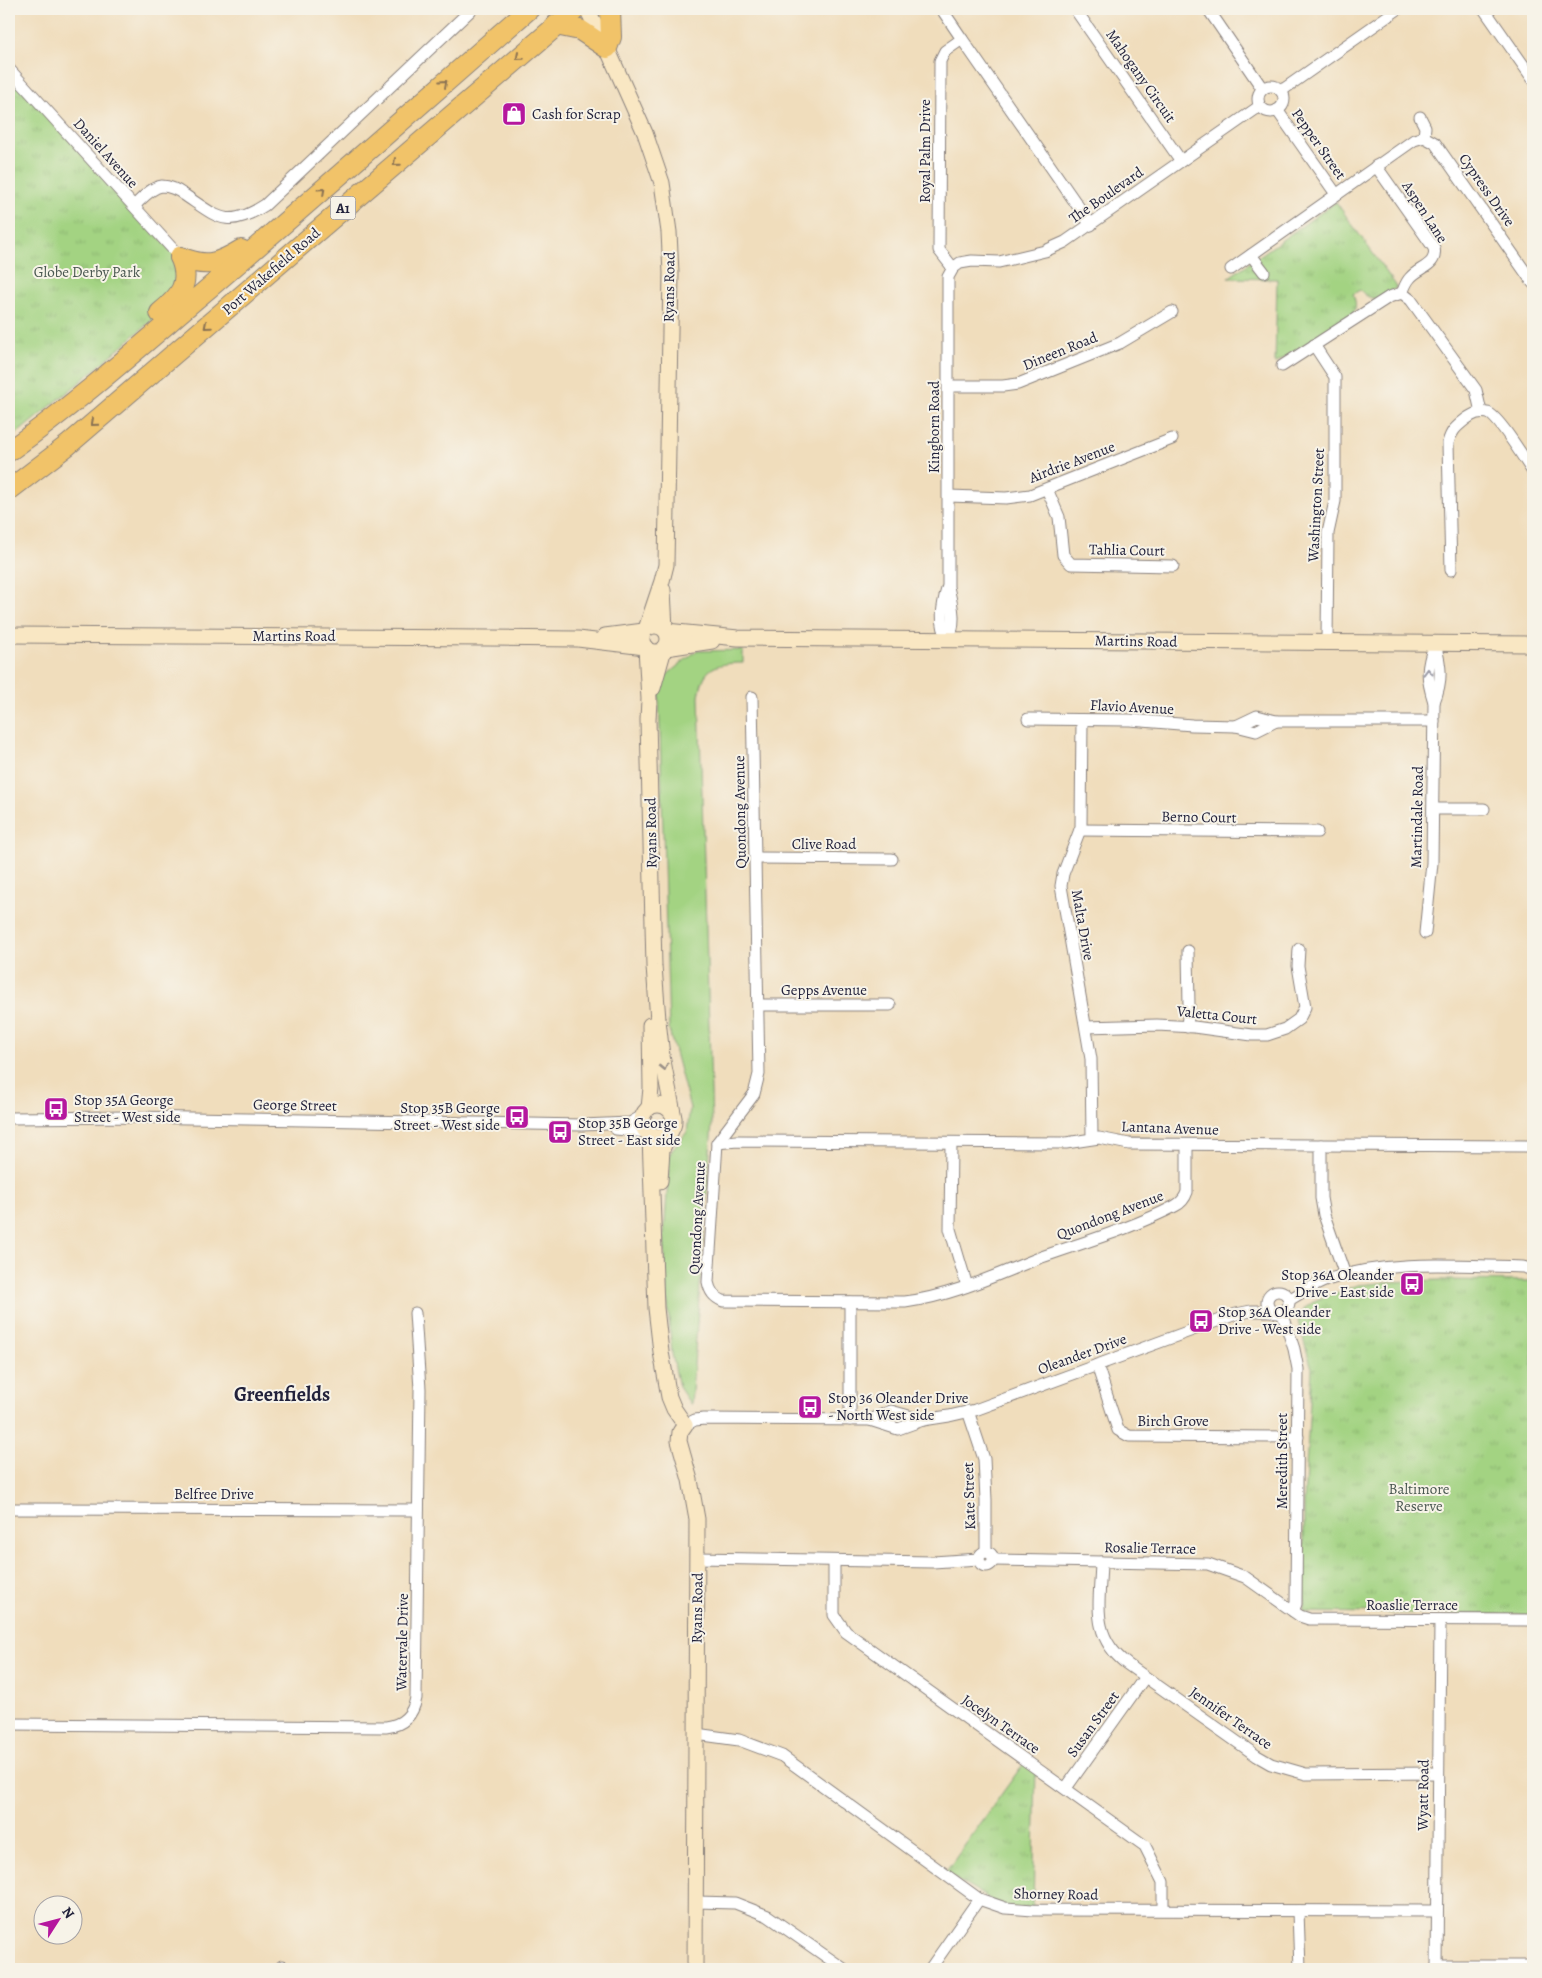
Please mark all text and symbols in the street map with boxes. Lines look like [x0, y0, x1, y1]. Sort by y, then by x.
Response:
street label: Mahogany Circuit [1101, 25, 1181, 127]
one-way arrow [516, 51, 525, 60]
one-way arrow [438, 80, 447, 89]
street label: Royal Palm Drive [915, 99, 935, 203]
shop icon: Cash for Scrap [501, 101, 527, 127]
place label: Cash for Scrap [532, 104, 621, 124]
street label: Pepper Street [1287, 104, 1351, 184]
street label: Daniel Avenue [69, 114, 143, 193]
street label: Cypress Drive [1454, 150, 1520, 231]
one-way arrow [393, 157, 402, 166]
street label: The Boulevard [1065, 161, 1148, 228]
street label: Aspen Lane [1397, 176, 1453, 247]
one-way arrow [317, 188, 326, 197]
road number: A1 [330, 197, 356, 220]
street label: Port Wakefield Road [218, 222, 325, 319]
street label: Ryans Road [658, 251, 680, 323]
park label: Globe Derby Park [34, 262, 141, 282]
one-way arrow [203, 320, 212, 329]
street label: Dineen Road [1020, 327, 1101, 375]
street label: Kingborn Road [924, 380, 944, 473]
one-way arrow [90, 417, 99, 426]
street label: Airdrie Avenue [1025, 436, 1118, 488]
street label: Washington Street [1303, 447, 1329, 564]
street label: Tahlia Court [1089, 539, 1165, 561]
street label: Martins Road [253, 626, 336, 646]
street label: Martins Road [1094, 630, 1179, 652]
one-way arrow [1423, 668, 1433, 676]
street label: Flavio Avenue [1090, 695, 1175, 719]
street label: Quondong Avenue [729, 755, 751, 869]
street label: Martindale Road [1406, 765, 1428, 868]
street label: Ryans Road [640, 797, 662, 869]
street label: Berno Court [1161, 806, 1237, 828]
street label: Clive Road [792, 834, 857, 854]
street label: Malta Drive [1067, 888, 1099, 962]
street label: Gepps Avenue [781, 980, 867, 1000]
street label: Valetta Court [1175, 1001, 1258, 1029]
one-way arrow [658, 1063, 669, 1072]
place label: Stop 35A George Street - West side [74, 1090, 181, 1127]
street label: George Street [253, 1094, 337, 1116]
bus stop icon: Stop 35A George Street - West side [43, 1096, 69, 1122]
place label: Stop 35B George Street - West side [394, 1098, 500, 1135]
bus stop icon: Stop 35B George Street - West side [504, 1104, 530, 1130]
place label: Stop 35B George Street - East side [578, 1113, 681, 1150]
street label: Lantana Avenue [1121, 1116, 1219, 1140]
bus stop icon: Stop 35B George Street - East side [547, 1119, 573, 1145]
street label: Quondong Avenue [684, 1161, 710, 1275]
street label: Quondong Avenue [1054, 1185, 1167, 1245]
place label: Stop 36A Oleander Drive - East side [1281, 1265, 1394, 1302]
bus stop icon: Stop 36A Oleander Drive - East side [1399, 1271, 1425, 1297]
place label: Stop 36A Oleander Drive - West side [1218, 1302, 1331, 1339]
bus stop icon: Stop 36A Oleander Drive - West side [1188, 1308, 1214, 1334]
street label: Oleander Drive [1035, 1329, 1129, 1379]
district label: Greenfields [234, 1381, 330, 1408]
place label: Stop 36 Oleander Drive - North West side [828, 1388, 969, 1425]
bus stop icon: Stop 36 Oleander Drive - North West side [797, 1394, 823, 1420]
street label: Birch Grove [1137, 1411, 1209, 1431]
street label: Meredith Street [1272, 1413, 1292, 1509]
street label: Kate Street [958, 1462, 980, 1530]
park label: Baltimore Reserve [1388, 1479, 1450, 1516]
street label: Belfree Drive [174, 1484, 254, 1504]
street label: Rosalie Terrace [1104, 1537, 1196, 1559]
street label: Ryans Road [686, 1572, 708, 1644]
street label: Watervale Drive [391, 1593, 413, 1692]
street label: Roaslie Terrace [1366, 1595, 1458, 1615]
street label: Jennifer Terrace [1186, 1682, 1277, 1754]
street label: Susan Street [1062, 1687, 1124, 1761]
street label: Jocelyn Terrace [958, 1690, 1044, 1759]
street label: Wyatt Road [1412, 1758, 1434, 1832]
street label: Shorney Road [1013, 1883, 1100, 1905]
north arrow [32, 1896, 82, 1946]
text: N [57, 1903, 79, 1922]

